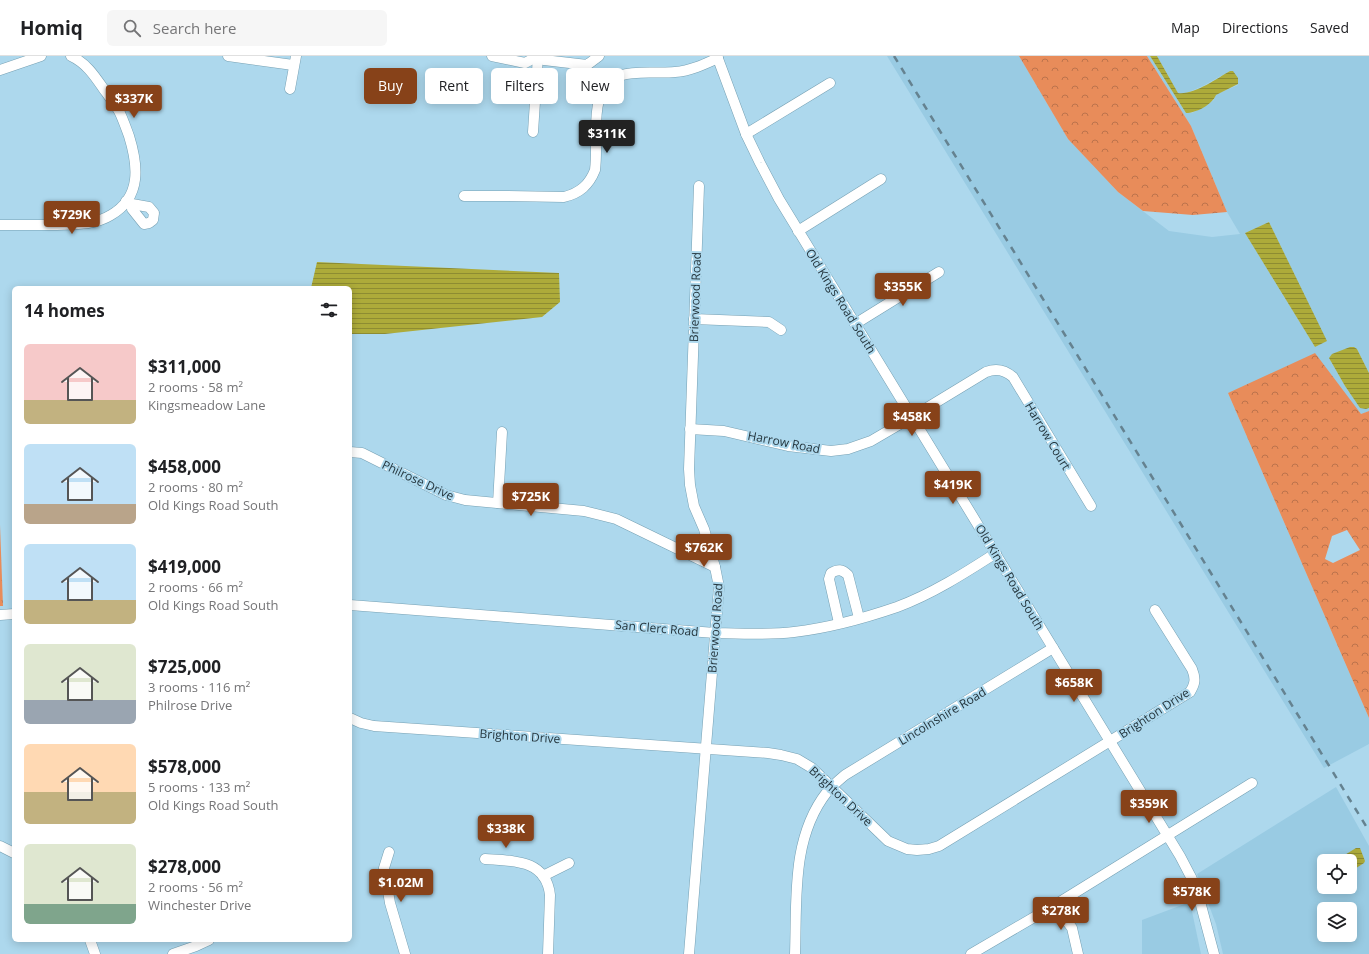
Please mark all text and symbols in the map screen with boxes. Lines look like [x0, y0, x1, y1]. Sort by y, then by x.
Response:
search box [107, 10, 387, 46]
text: Homiq [20, 15, 83, 41]
icon: search [121, 17, 143, 39]
text: Search here [153, 18, 236, 38]
text: Map [1171, 18, 1200, 37]
text: Directions [1222, 18, 1288, 37]
text: Saved [1310, 18, 1349, 37]
chip: Buy [364, 68, 417, 104]
chip: Rent [425, 68, 483, 104]
chip: Filters [491, 68, 558, 104]
chip: New [566, 68, 624, 104]
pin: $337K [106, 85, 162, 119]
text: $337K [115, 89, 153, 107]
pin: $311K [579, 120, 635, 154]
text: $311K [588, 124, 626, 142]
pin: $729K [44, 201, 100, 235]
text: $729K [53, 205, 91, 223]
street label: Old Kings Road South [802, 245, 880, 357]
street label: Brierwood Road [685, 252, 705, 342]
pin: $355K [875, 273, 931, 307]
text: $355K [884, 277, 922, 295]
text: 14 homes [24, 299, 105, 322]
icon: filters [318, 299, 340, 321]
text: $311,000 [148, 355, 221, 378]
icon: home [56, 360, 104, 408]
text: 2 rooms · 58 m² [148, 378, 243, 396]
text: Kingsmeadow Lane [148, 396, 266, 414]
street label: Harrow Court [1021, 399, 1075, 473]
pin: $458K [884, 403, 940, 437]
text: $458K [893, 407, 931, 425]
street label: Harrow Road [746, 427, 822, 457]
text: $458,000 [148, 455, 221, 478]
street label: Philrose Drive [379, 456, 457, 504]
icon: home [56, 460, 104, 508]
pin: $419K [925, 471, 981, 505]
text: $419K [934, 475, 972, 493]
text: 2 rooms · 80 m² [148, 478, 243, 496]
pin: $725K [503, 483, 559, 517]
text: $725K [512, 487, 550, 505]
text: Old Kings Road South [148, 496, 279, 514]
street label: Old Kings Road South [972, 521, 1048, 633]
pin: $762K [676, 534, 732, 568]
text: $762K [685, 538, 723, 556]
text: $419,000 [148, 555, 221, 578]
icon: home [56, 560, 104, 608]
text: 2 rooms · 66 m² [148, 578, 243, 596]
street label: Brierwood Road [703, 582, 727, 674]
text: Old Kings Road South [148, 596, 279, 614]
street label: San Clerc Road [615, 616, 699, 640]
text: $725,000 [148, 655, 221, 678]
icon: home [56, 660, 104, 708]
pin: $658K [1046, 669, 1102, 703]
text: $658K [1055, 673, 1093, 691]
text: 3 rooms · 116 m² [148, 678, 250, 696]
street label: Lincolnshire Road [895, 683, 989, 749]
street label: Brighton Drive [1115, 684, 1193, 742]
text: Philrose Drive [148, 696, 232, 714]
street label: Brighton Drive [479, 725, 561, 747]
text: $578,000 [148, 755, 221, 778]
icon: home [56, 760, 104, 808]
street label: Brighton Drive [806, 762, 877, 830]
text: 5 rooms · 133 m² [148, 778, 250, 796]
pin: $359K [1121, 790, 1177, 824]
text: $359K [1130, 794, 1168, 812]
text: Old Kings Road South [148, 796, 279, 814]
pin: $338K [478, 815, 534, 849]
text: $338K [487, 819, 525, 837]
map controls [1317, 854, 1357, 942]
button: locate [1317, 854, 1357, 894]
text: $278,000 [148, 855, 221, 878]
icon: home [56, 860, 104, 908]
pin: $1.02M [368, 869, 434, 903]
text: $1.02M [378, 873, 424, 891]
text: 2 rooms · 56 m² [148, 878, 243, 896]
pin: $578K [1164, 878, 1220, 912]
text: $578K [1173, 882, 1211, 900]
text: Winchester Drive [148, 896, 251, 914]
pin: $278K [1033, 897, 1089, 931]
text: $278K [1042, 901, 1080, 919]
button: layers [1317, 902, 1357, 942]

